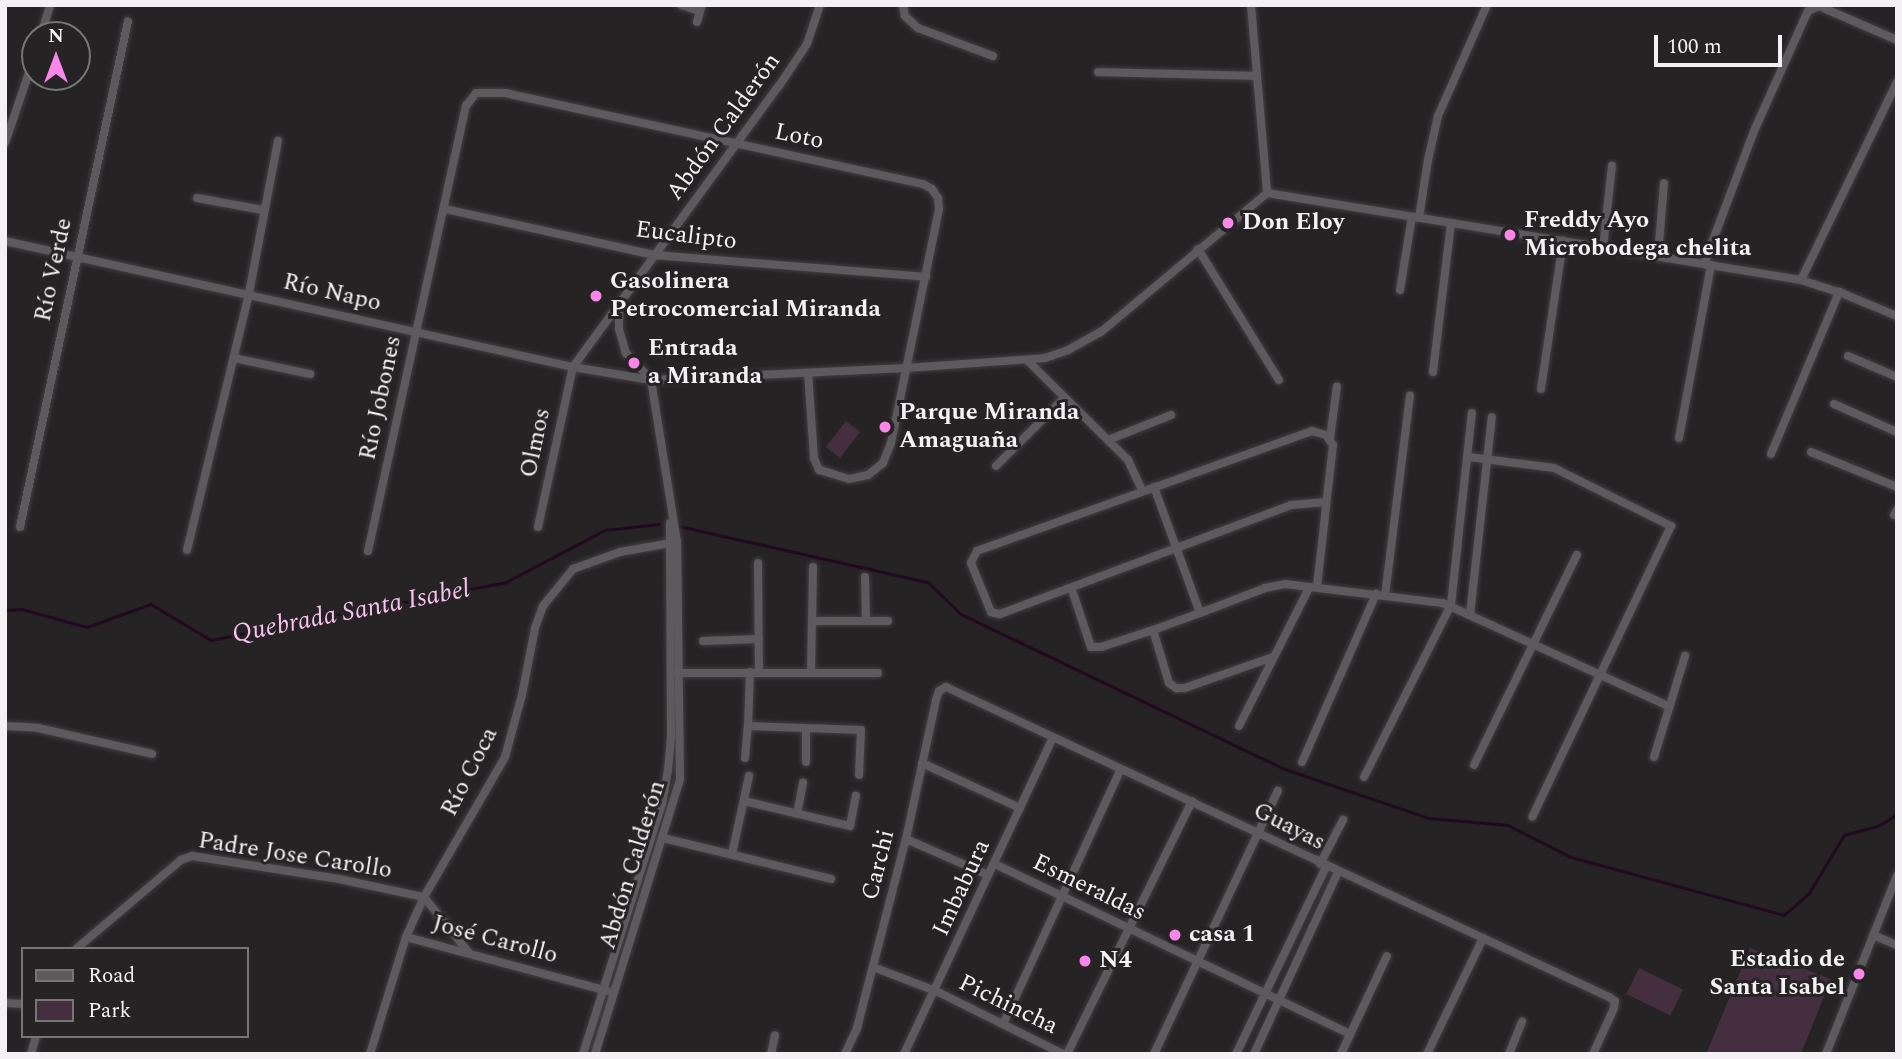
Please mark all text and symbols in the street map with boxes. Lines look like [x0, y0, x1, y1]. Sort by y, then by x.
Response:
north arrow [21, 21, 91, 91]
scale bar [1657, 21, 1785, 65]
text: N [48, 22, 64, 51]
text: 100 m [1667, 31, 1722, 63]
street label: Abdón Calderón [661, 48, 787, 206]
street label: Loto [772, 118, 826, 156]
place label: Freddy Ayo Microbodega chelita [1524, 207, 1751, 263]
place label: Don Eloy [1242, 209, 1344, 237]
marker: Don Eloy [1220, 215, 1236, 231]
street label: Río Verde [29, 216, 79, 324]
street label: Eucalipto [634, 216, 738, 256]
marker: Freddy Ayo Microbodega chelita [1502, 227, 1518, 243]
street label: Río Napo [280, 268, 384, 318]
place label: Gasolinera Petrocomercial Miranda [610, 268, 881, 324]
marker: Gasolinera Petrocomercial Miranda [588, 288, 604, 304]
street label: Río Jobones [354, 333, 408, 463]
place label: Entrada a Miranda [648, 335, 762, 391]
marker: Entrada a Miranda [626, 355, 642, 371]
place label: Parque Miranda Amaguaña [899, 399, 1079, 455]
street label: Olmos [515, 406, 557, 480]
marker: Parque Miranda Amaguaña [877, 419, 893, 435]
water label: Quebrada Santa Isabel [230, 574, 472, 650]
street label: Río Coca [435, 723, 505, 821]
street label: Abdón Calderón [594, 777, 672, 953]
street label: Guayas [1248, 797, 1330, 857]
street label: Padre Jose Carollo [196, 826, 394, 886]
street label: Carchi [856, 827, 902, 903]
street label: Imbabura [927, 835, 997, 941]
street label: Esmeraldas [1028, 848, 1150, 928]
street label: José Carollo [429, 909, 561, 971]
place label: casa 1 [1189, 921, 1255, 949]
marker: casa 1 [1167, 927, 1183, 943]
place label: Estadio de Santa Isabel [1710, 946, 1845, 1002]
legend [21, 947, 248, 1038]
place label: N4 [1099, 947, 1132, 975]
marker: N4 [1077, 953, 1093, 969]
text: Road [88, 960, 135, 992]
marker: Estadio de Santa Isabel [1851, 966, 1867, 982]
street label: Pichincha [954, 969, 1062, 1041]
text: Park [88, 995, 131, 1027]

